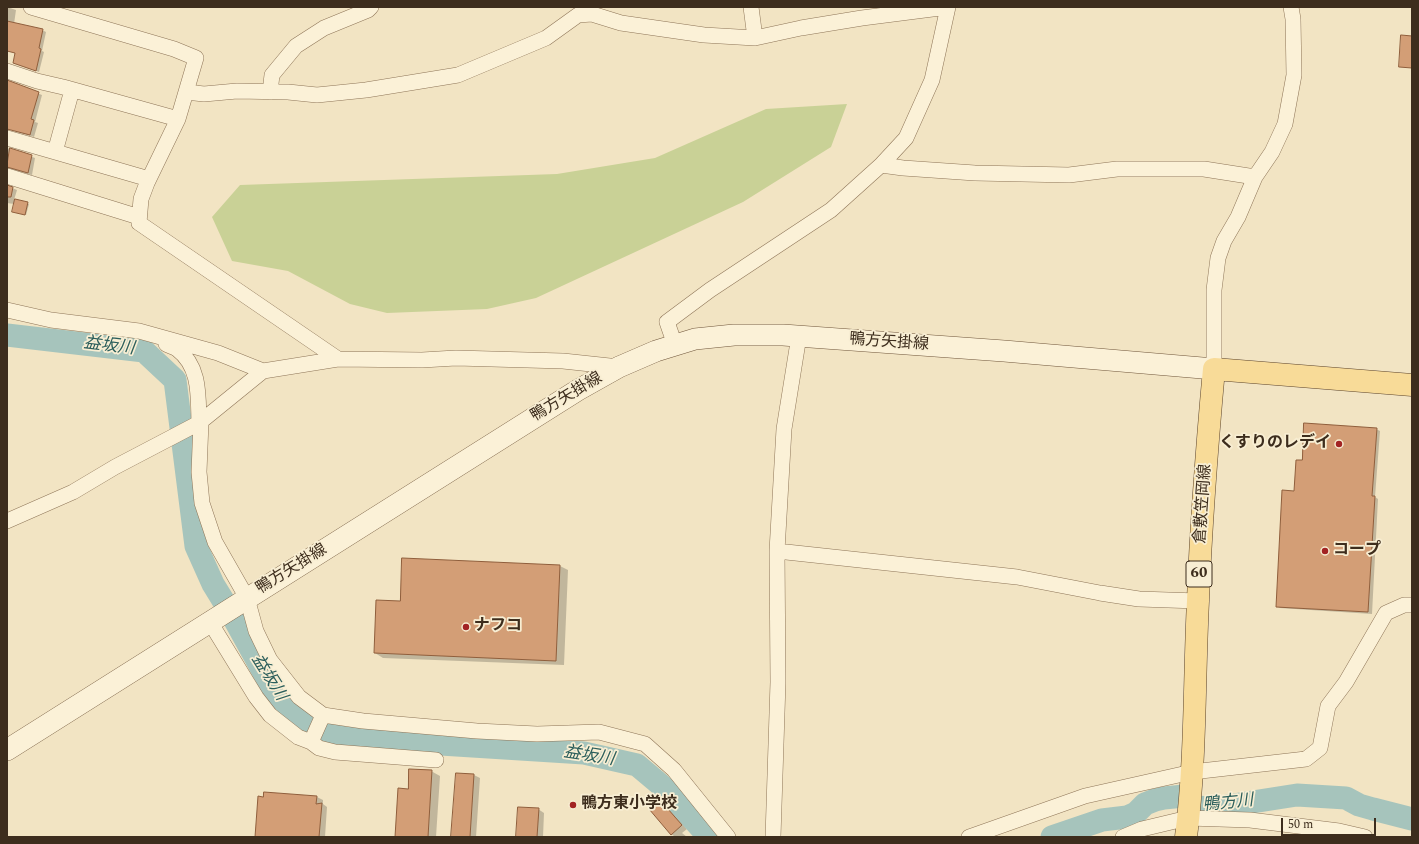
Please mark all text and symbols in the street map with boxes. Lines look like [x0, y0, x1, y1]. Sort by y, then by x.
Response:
street label: 鴨方矢掛線 [848, 331, 930, 355]
water label: 益坂川 [82, 334, 136, 360]
street label: 鴨方矢掛線 [528, 369, 606, 427]
place label: くすりのレデイ [1219, 434, 1331, 454]
marker: くすりのレデイ [1334, 439, 1344, 449]
street label: 倉敷笠岡線 [1192, 463, 1216, 545]
street label: 鴨方矢掛線 [253, 541, 331, 599]
place label: コープ [1333, 541, 1381, 561]
marker: コープ [1320, 546, 1330, 556]
road number: 60 [1186, 561, 1212, 587]
place label: ナフコ [474, 617, 522, 637]
marker: ナフコ [461, 622, 471, 632]
water label: 益坂川 [246, 651, 290, 705]
water label: 益坂川 [562, 743, 616, 771]
water label: 鴨方川 [1202, 791, 1254, 817]
place label: 鴨方東小学校 [581, 795, 677, 815]
marker: 鴨方東小学校 [568, 800, 578, 810]
scale bar [1283, 810, 1378, 836]
text: 50 m [1288, 815, 1313, 834]

